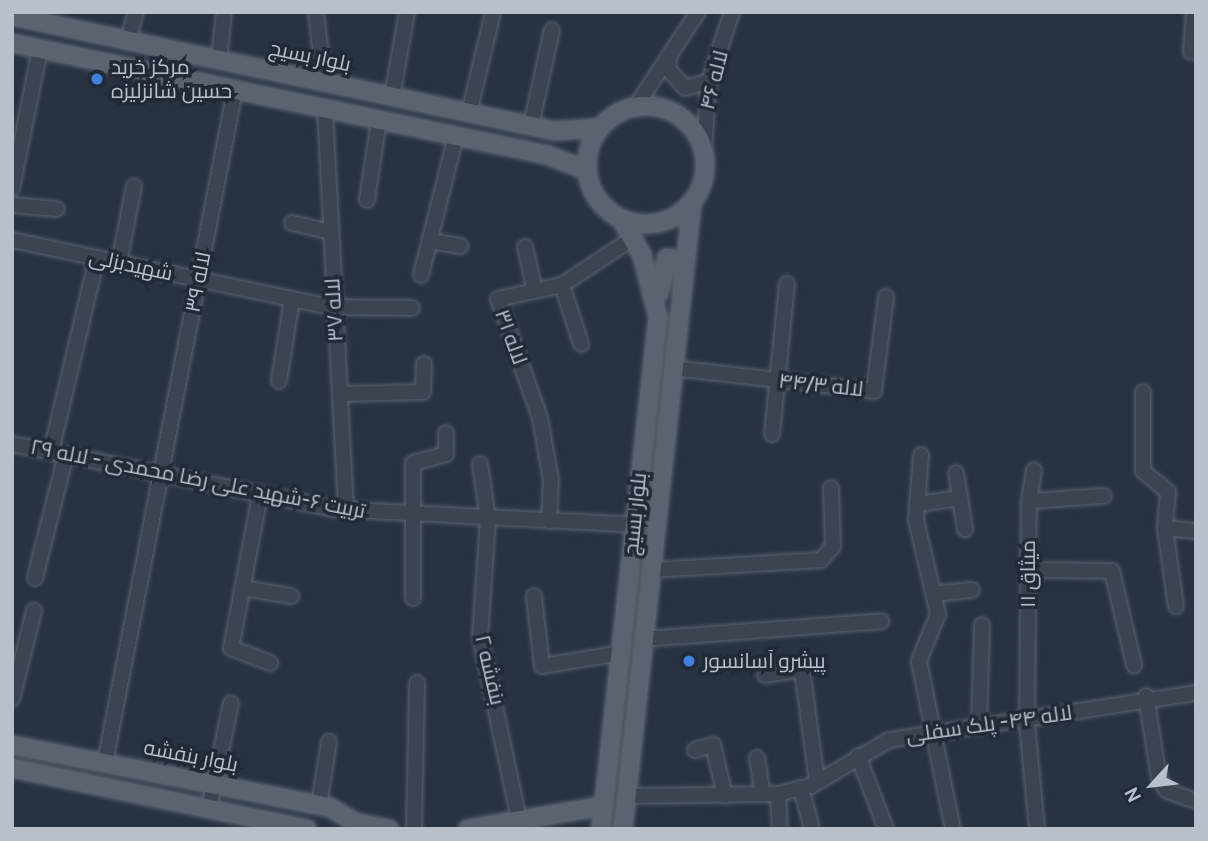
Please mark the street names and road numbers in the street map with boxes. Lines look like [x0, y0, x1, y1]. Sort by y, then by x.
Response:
street label: بلوار بسیج [267, 35, 353, 77]
street label: لاله ۴۶ [694, 48, 734, 112]
street label: شهیدبزلی [87, 244, 175, 286]
street label: لاله ۳۹ [180, 250, 216, 314]
street label: لاله ۳۷ [320, 278, 348, 342]
street label: لاله ۳۱ [489, 306, 533, 368]
street label: لاله ۴۴/۳ [777, 368, 865, 402]
street label: تربیت ۶-شهید علی رضا محمدی - لاله ۲۹ [28, 434, 368, 524]
street label: بلوار بسیج [618, 471, 652, 557]
street label: میثاق ۱۱ [1015, 540, 1041, 608]
street label: بنفشه ۲ [470, 632, 510, 708]
street label: لاله ۴۴- پلک سفلی [904, 700, 1074, 748]
street label: بلوار بنفشه [142, 735, 240, 777]

